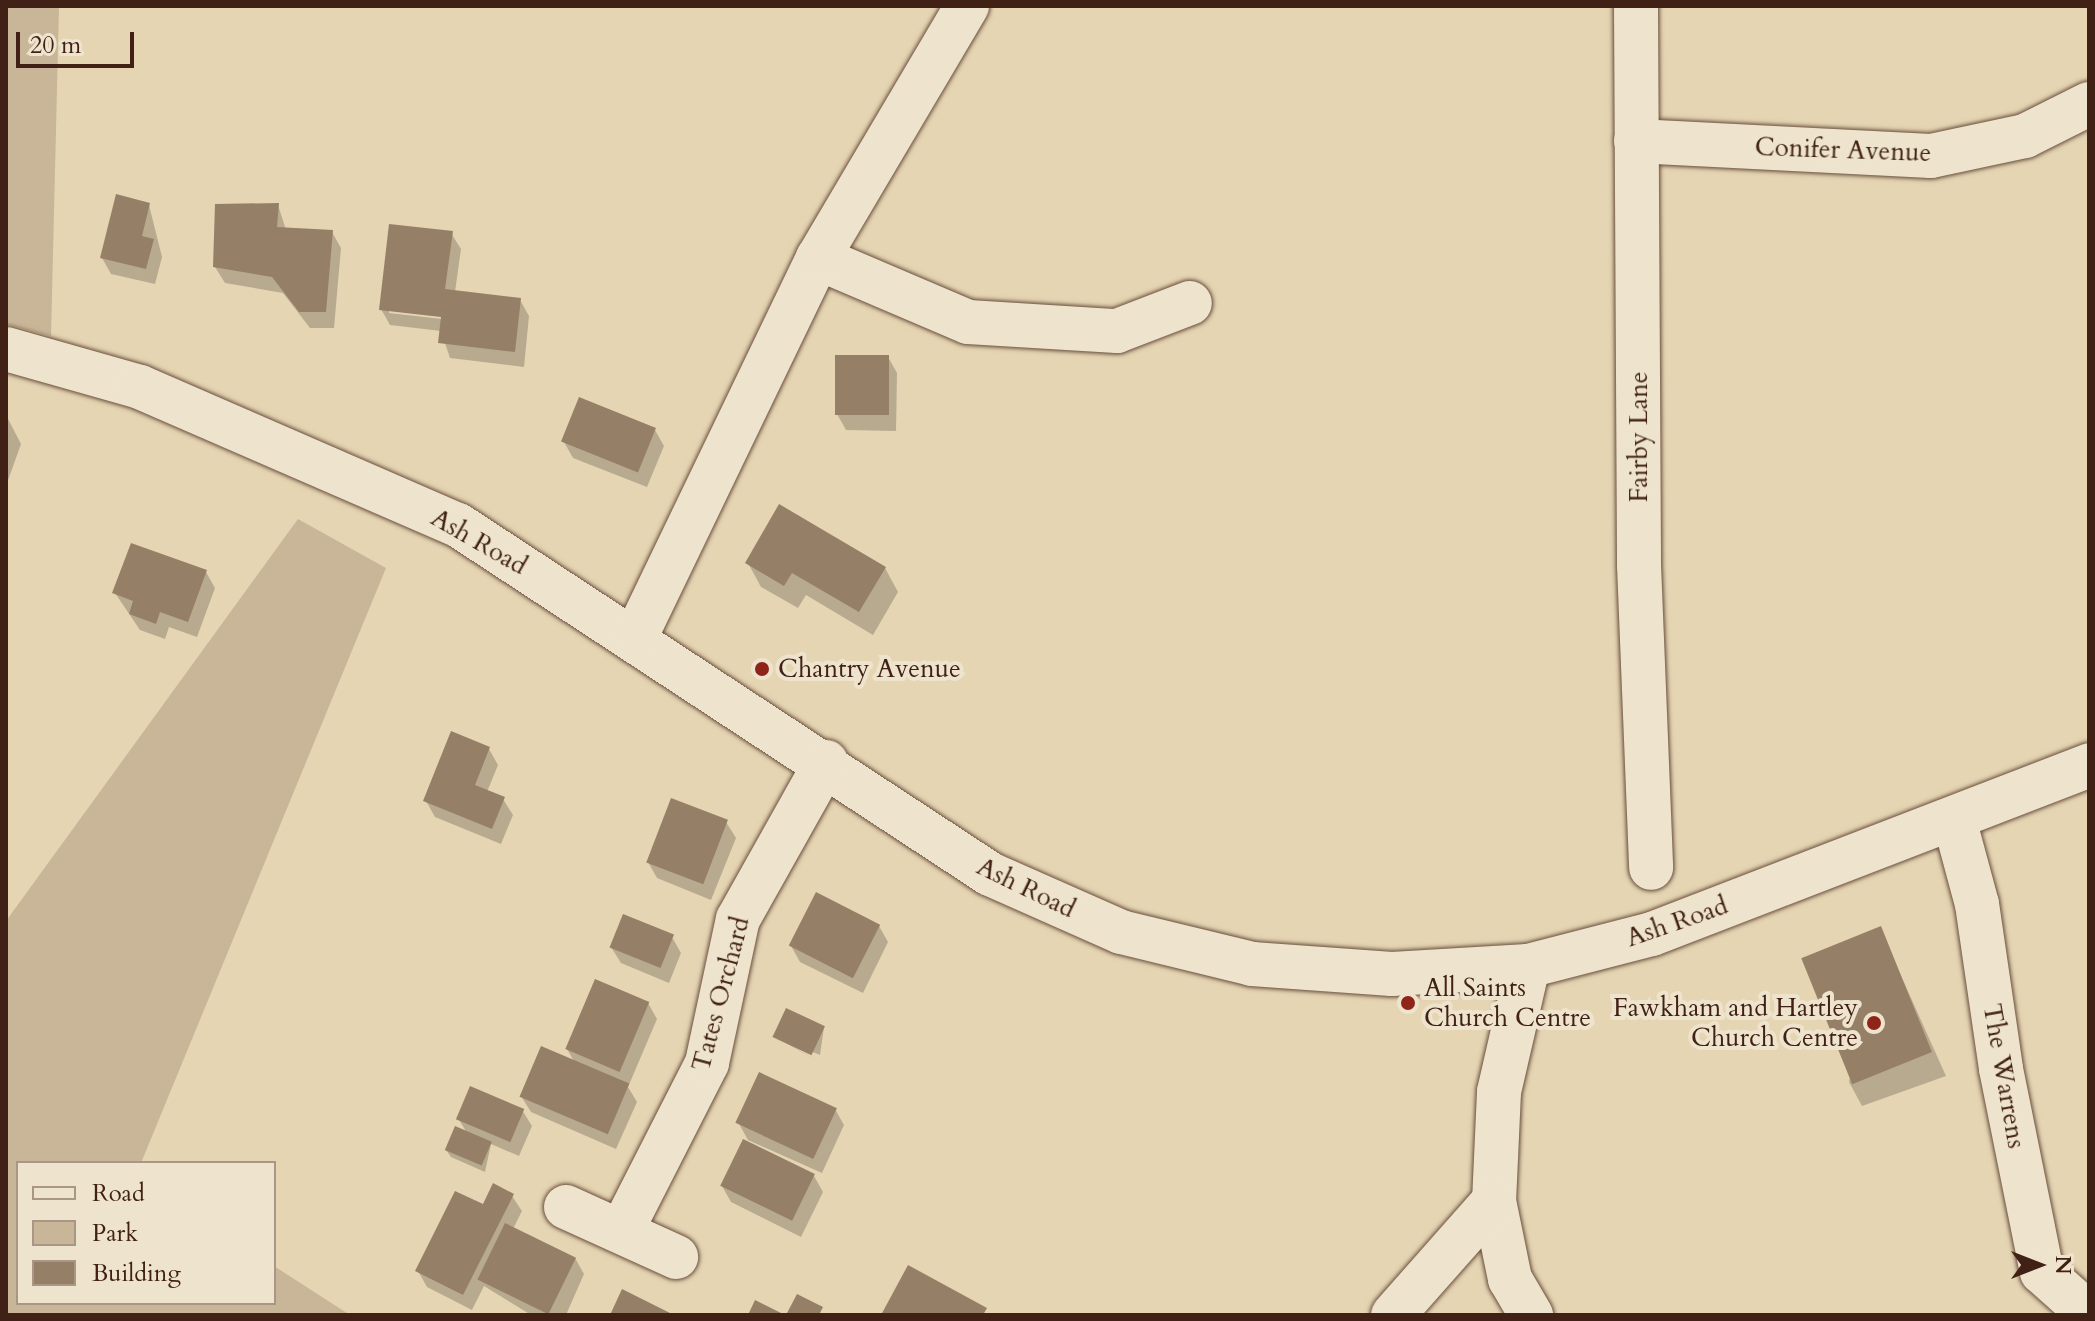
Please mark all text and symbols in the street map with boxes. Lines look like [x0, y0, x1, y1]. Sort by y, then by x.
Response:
scale bar [20, 16, 138, 66]
text: 20 m [30, 29, 81, 62]
street label: Conifer Avenue [1754, 131, 1932, 169]
street label: Fairby Lane [1623, 371, 1655, 503]
street label: Ash Road [425, 502, 533, 582]
place label: Chantry Avenue [778, 653, 961, 685]
marker: Chantry Avenue [753, 660, 771, 678]
street label: Ash Road [972, 851, 1080, 925]
street label: Ash Road [1622, 890, 1732, 954]
street label: Tates Orchard [685, 913, 757, 1075]
place label: All Saints Church Centre [1424, 972, 1591, 1034]
place label: Fawkham and Hartley Church Centre [1613, 992, 1858, 1054]
marker: All Saints Church Centre [1399, 994, 1417, 1012]
street label: The Warrens [1976, 1001, 2032, 1151]
marker: Fawkham and Hartley Church Centre [1865, 1014, 1883, 1032]
legend [16, 1161, 276, 1305]
text: Road [92, 1177, 145, 1210]
text: Park [92, 1217, 138, 1250]
north arrow [1999, 1225, 2079, 1305]
text: N [2048, 1255, 2078, 1275]
text: Building [92, 1257, 181, 1290]

